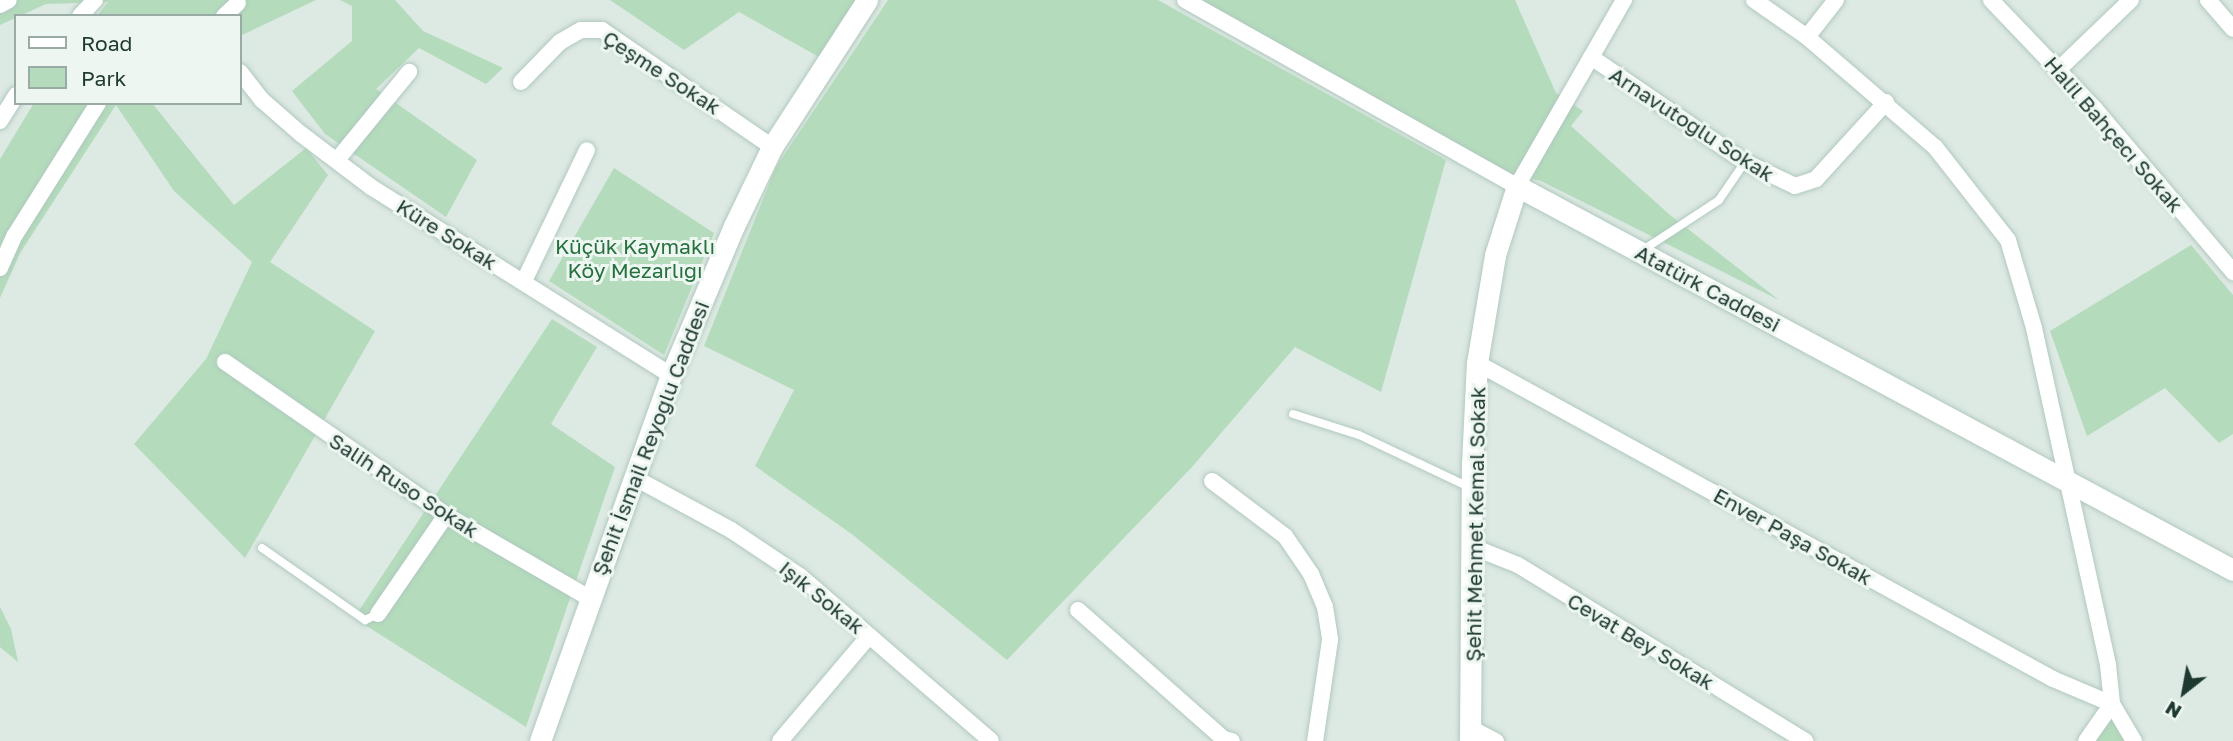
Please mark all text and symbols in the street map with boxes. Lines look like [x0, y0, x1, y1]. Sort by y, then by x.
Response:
legend [14, 14, 242, 105]
street label: Çeşme Sokak [599, 25, 725, 119]
text: Road [81, 30, 132, 56]
street label: Halil Bahçecı Sokak [2039, 51, 2189, 217]
street label: Arnavutoğlu Sokak [1605, 61, 1779, 187]
text: Park [81, 65, 126, 91]
street label: Küre Sokak [392, 193, 502, 275]
park label: Küçük Kaymaklı Köy Mezarlığı [555, 233, 715, 283]
street label: Atatürk Caddesi [1631, 239, 1785, 337]
street label: Şehit İsmail Reyoğlu Caddesi [586, 297, 714, 579]
street label: Şehit Mehmet Kemal Sokak [1460, 386, 1490, 662]
street label: Salih Ruso Sokak [325, 427, 483, 543]
street label: Enver Paşa Sokak [1709, 482, 1877, 590]
street label: Işık Sokak [774, 555, 870, 639]
street label: Cevat Bey Sokak [1563, 587, 1719, 695]
north arrow [2149, 657, 2219, 727]
text: N [2161, 697, 2185, 724]

